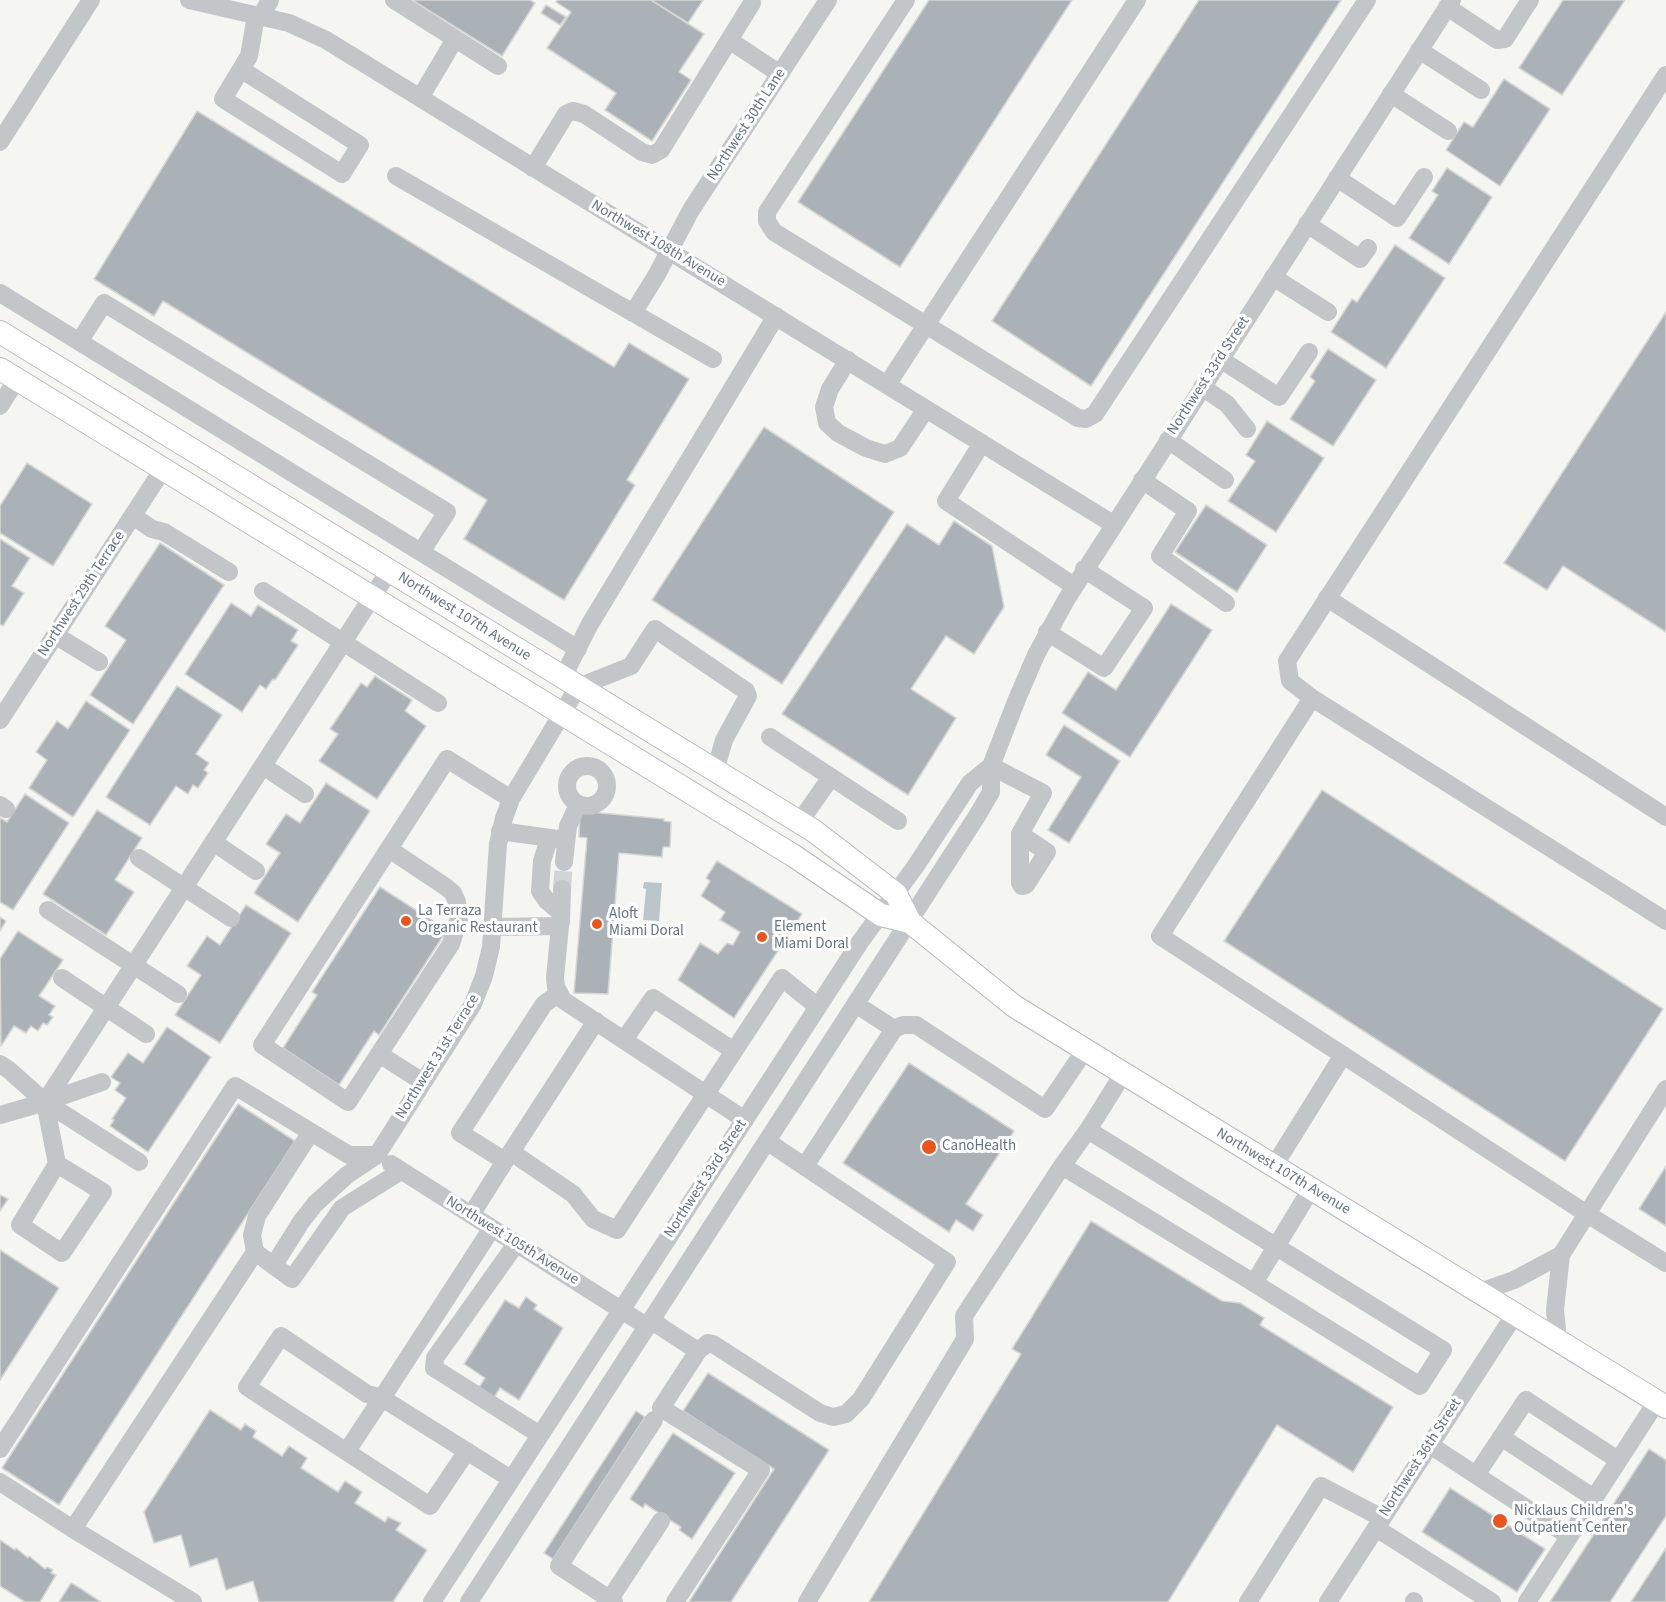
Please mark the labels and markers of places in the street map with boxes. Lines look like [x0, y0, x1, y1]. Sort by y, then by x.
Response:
place label: La Terraza Organic Restaurant [418, 903, 538, 938]
place label: Aloft Miami Doral [609, 906, 684, 941]
marker: La Terraza Organic Restaurant [399, 914, 413, 928]
marker: Aloft Miami Doral [590, 917, 604, 931]
place label: Element Miami Doral [774, 919, 849, 954]
marker: Element Miami Doral [755, 930, 769, 944]
marker: CanoHealth [920, 1138, 938, 1156]
place label: CanoHealth [942, 1138, 1016, 1156]
place label: Nicklaus Children's Outpatient Center [1514, 1503, 1633, 1538]
marker: Nicklaus Children's Outpatient Center [1491, 1512, 1509, 1530]

